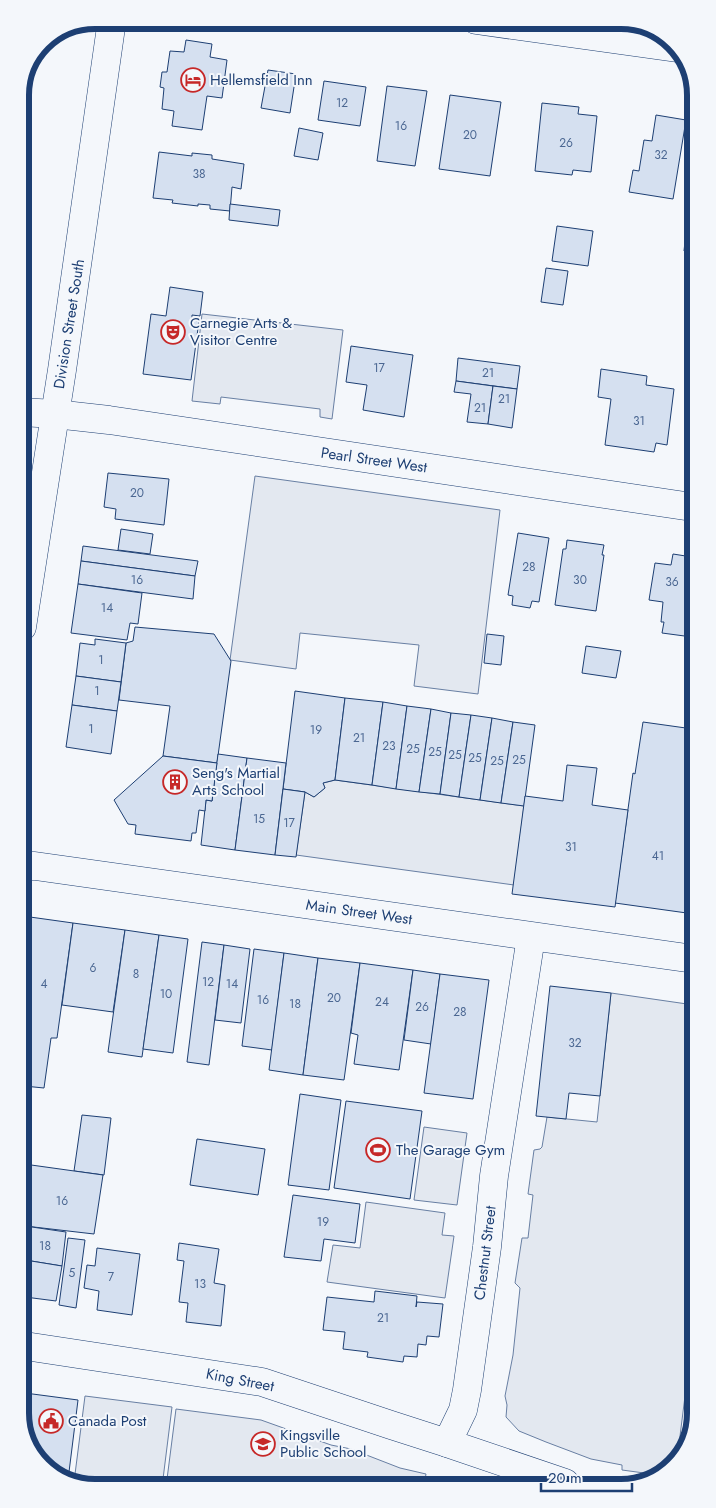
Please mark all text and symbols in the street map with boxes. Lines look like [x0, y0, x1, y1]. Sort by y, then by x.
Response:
hotel icon: Hellemsfield Inn [180, 67, 206, 93]
place label: Hellemsfield Inn [210, 69, 313, 91]
house number: 12 [336, 94, 348, 112]
house number: 16 [395, 117, 407, 135]
house number: 20 [463, 126, 477, 144]
house number: 26 [559, 134, 573, 152]
house number: 32 [654, 146, 668, 164]
house number: 38 [192, 165, 206, 183]
street label: Division Street South [48, 258, 90, 390]
place label: Carnegie Arts & Visitor Centre [190, 312, 292, 351]
theatre icon: Carnegie Arts & Visitor Centre [160, 319, 186, 345]
house number: 17 [373, 359, 386, 377]
house number: 21 [482, 364, 494, 382]
house number: 21 [498, 390, 510, 408]
house number: 21 [474, 399, 486, 417]
house number: 31 [633, 412, 645, 430]
street label: Pearl Street West [319, 442, 429, 478]
house number: 20 [130, 484, 144, 502]
house number: 28 [522, 558, 536, 576]
house number: 16 [131, 571, 143, 589]
house number: 30 [573, 571, 587, 589]
house number: 36 [665, 573, 679, 591]
house number: 14 [101, 599, 113, 617]
house number: 1 [98, 651, 104, 669]
house number: 1 [94, 682, 100, 700]
house number: 1 [88, 720, 94, 738]
house number: 19 [310, 721, 322, 739]
house number: 21 [353, 729, 365, 747]
house number: 23 [382, 737, 396, 755]
house number: 25 [406, 740, 420, 758]
house number: 25 [428, 743, 442, 761]
house number: 25 [448, 746, 462, 764]
house number: 25 [468, 749, 482, 767]
house number: 25 [512, 751, 526, 769]
house number: 25 [490, 752, 504, 770]
place label: Seng's Martial Arts School [192, 762, 280, 801]
building icon: Seng's Martial Arts School [162, 769, 188, 795]
house number: 15 [253, 810, 265, 828]
house number: 17 [283, 814, 296, 832]
house number: 31 [565, 838, 577, 856]
house number: 41 [652, 847, 664, 865]
street label: Main Street West [305, 894, 414, 930]
house number: 6 [90, 959, 97, 977]
house number: 8 [133, 965, 139, 983]
house number: 12 [202, 973, 214, 991]
house number: 4 [41, 975, 48, 993]
house number: 14 [226, 975, 238, 993]
house number: 10 [160, 985, 172, 1003]
house number: 20 [327, 989, 341, 1007]
house number: 16 [257, 991, 269, 1009]
house number: 24 [375, 993, 389, 1011]
house number: 18 [289, 995, 301, 1013]
house number: 26 [415, 998, 429, 1016]
house number: 28 [453, 1003, 467, 1021]
house number: 32 [568, 1034, 582, 1052]
sports icon: The Garage Gym [365, 1137, 391, 1163]
place label: The Garage Gym [396, 1139, 505, 1161]
house number: 16 [56, 1192, 68, 1210]
street label: Chestnut Street [468, 1204, 502, 1302]
house number: 19 [317, 1213, 329, 1231]
house number: 18 [39, 1237, 51, 1255]
house number: 5 [69, 1264, 76, 1282]
house number: 7 [108, 1268, 115, 1286]
house number: 13 [194, 1275, 206, 1293]
house number: 21 [377, 1309, 389, 1327]
street label: King Street [204, 1363, 276, 1397]
public building icon: Canada Post [38, 1408, 64, 1434]
place label: Canada Post [68, 1410, 147, 1432]
place label: Kingsville Public School [280, 1424, 366, 1463]
school or university icon: Kingsville Public School [250, 1431, 276, 1457]
scale bar [541, 1460, 632, 1492]
text: 20 m [548, 1467, 582, 1489]

